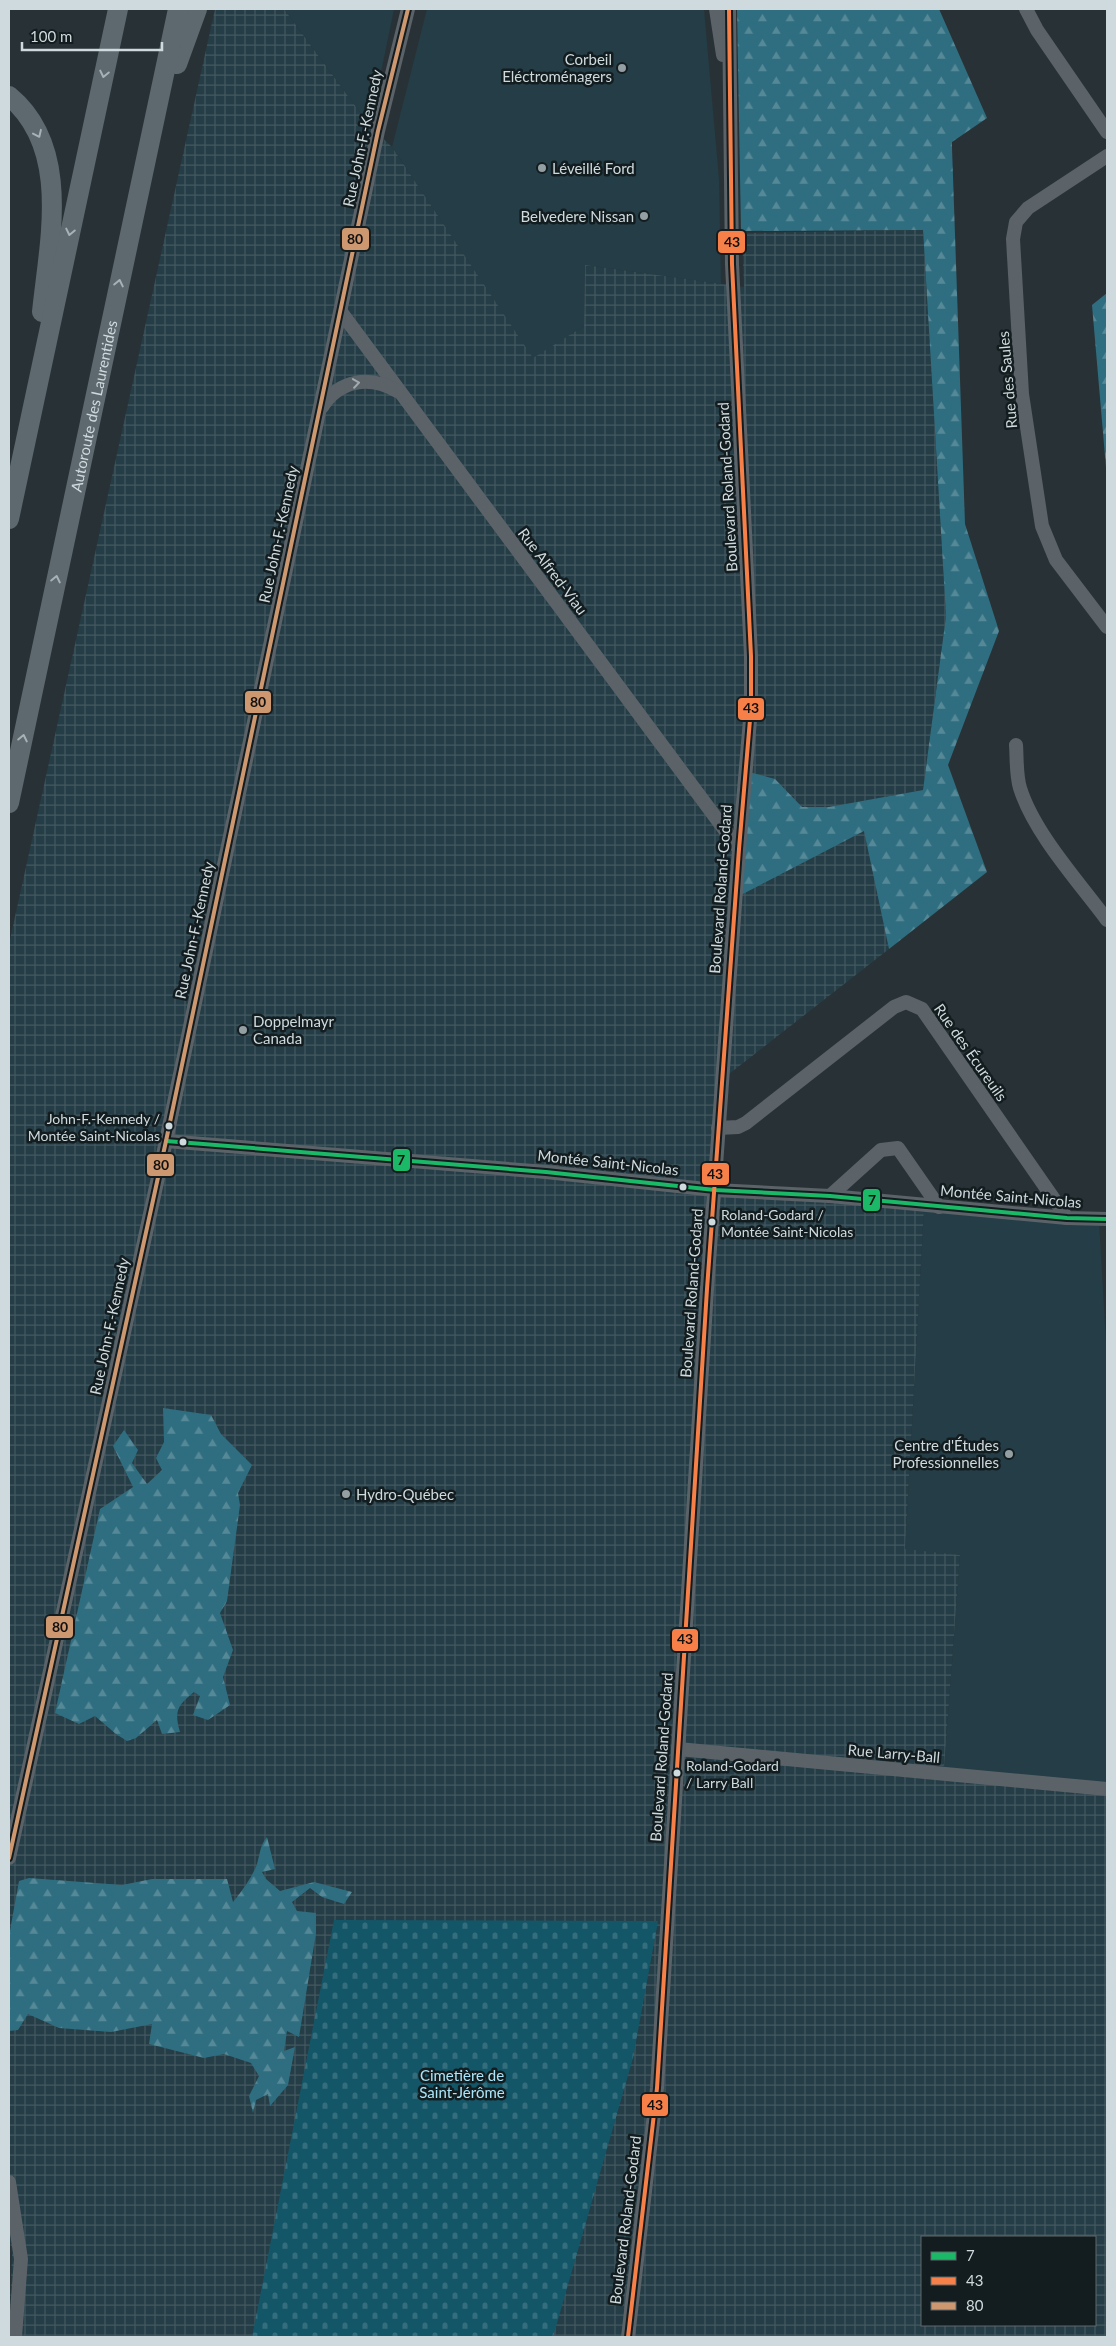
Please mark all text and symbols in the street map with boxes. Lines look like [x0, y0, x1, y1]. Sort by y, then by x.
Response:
scale bar [22, 20, 162, 52]
text: 100 m [30, 27, 72, 45]
place label: Corbeil Eléctroménagers [502, 50, 612, 85]
marker: Corbeil Eléctroménagers [616, 62, 628, 74]
street label: Rue John-F.-Kennedy [339, 67, 385, 208]
one-way arrow [100, 69, 110, 78]
one-way arrow [32, 129, 42, 138]
place label: Léveillé Ford [552, 159, 635, 177]
marker: Léveillé Ford [536, 162, 548, 174]
place label: Belvedere Nissan [521, 207, 634, 225]
marker: Belvedere Nissan [638, 210, 650, 222]
line badge: 80 [341, 227, 370, 251]
one-way arrow [65, 228, 76, 237]
text: 80 [347, 230, 363, 247]
line badge: 43 [717, 230, 746, 254]
text: 43 [724, 233, 740, 250]
one-way arrow [113, 278, 124, 287]
street label: Autoroute des Laurentides [67, 318, 121, 493]
street label: Rue des Saules [994, 331, 1020, 429]
one-way arrow [352, 378, 360, 389]
street label: Boulevard Roland-Godard [714, 402, 740, 572]
street label: Rue John-F.-Kennedy [255, 463, 301, 604]
street label: Rue Alfred-Viau [515, 524, 591, 618]
one-way arrow [51, 574, 61, 583]
line badge: 80 [244, 690, 272, 714]
text: 80 [250, 693, 266, 710]
line badge: 43 [737, 697, 765, 721]
text: 43 [743, 699, 759, 716]
one-way arrow [17, 733, 27, 742]
street label: Boulevard Roland-Godard [705, 804, 735, 974]
street label: Rue John-F.-Kennedy [171, 859, 217, 1000]
street label: Rue des Écureuils [931, 1000, 1011, 1104]
place label: Doppelmayr Canada [253, 1012, 334, 1047]
marker: Doppelmayr Canada [237, 1024, 249, 1036]
place label: John-F.-Kennedy / Montée Saint-Nicolas [28, 1110, 160, 1144]
marker: John-F.-Kennedy / Montée Saint-Nicolas [164, 1121, 174, 1131]
unlabelled marker [178, 1137, 188, 1147]
street label: Montée Saint-Nicolas [537, 1146, 679, 1178]
line badge: 7 [392, 1148, 411, 1172]
text: 7 [397, 1151, 405, 1168]
line badge: 80 [146, 1153, 175, 1177]
text: 80 [153, 1156, 169, 1173]
line badge: 43 [701, 1162, 730, 1186]
text: 43 [707, 1165, 723, 1182]
street label: Montée Saint-Nicolas [940, 1181, 1082, 1211]
unlabelled marker [678, 1182, 688, 1192]
line badge: 7 [862, 1188, 881, 1212]
text: 7 [868, 1191, 876, 1208]
place label: Roland-Godard / Montée Saint-Nicolas [721, 1206, 853, 1240]
street label: Boulevard Roland-Godard [676, 1208, 706, 1378]
marker: Roland-Godard / Montée Saint-Nicolas [707, 1217, 717, 1227]
street label: Rue John-F.-Kennedy [86, 1255, 132, 1396]
place label: Centre d'Études Professionnelles [892, 1436, 999, 1471]
marker: Centre d'Études Professionnelles [1003, 1448, 1015, 1460]
place label: Hydro-Québec [356, 1485, 454, 1503]
marker: Hydro-Québec [340, 1488, 352, 1500]
line badge: 80 [45, 1615, 74, 1639]
text: 80 [52, 1618, 68, 1635]
line badge: 43 [671, 1628, 699, 1652]
text: 43 [677, 1630, 693, 1647]
street label: Boulevard Roland-Godard [646, 1672, 676, 1842]
street label: Rue Larry-Ball [847, 1740, 941, 1766]
place label: Roland-Godard / Larry Ball [686, 1757, 779, 1791]
marker: Roland-Godard / Larry Ball [672, 1768, 682, 1778]
park label: Cimetière de Saint-Jérôme [419, 2066, 505, 2101]
line badge: 43 [641, 2093, 669, 2117]
text: 43 [647, 2096, 663, 2113]
street label: Boulevard Roland-Godard [606, 2135, 644, 2305]
legend [921, 2236, 1096, 2326]
text: 7 [966, 2246, 975, 2264]
text: 43 [966, 2271, 983, 2289]
text: 80 [966, 2296, 984, 2314]

